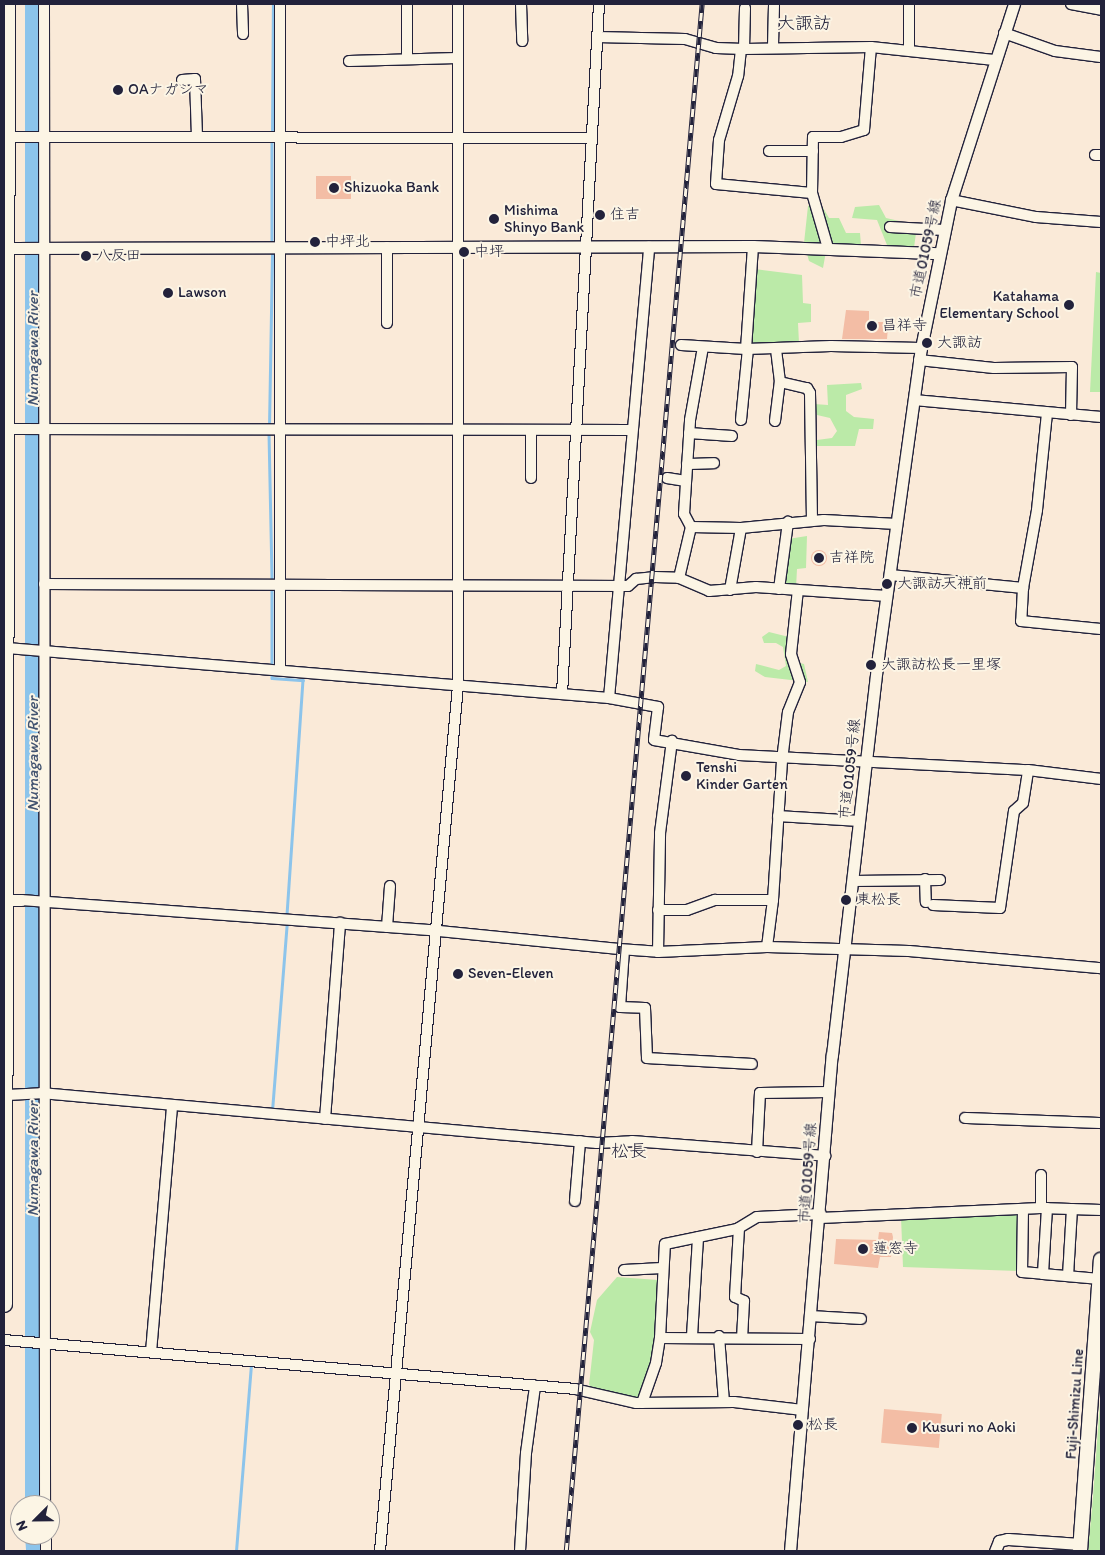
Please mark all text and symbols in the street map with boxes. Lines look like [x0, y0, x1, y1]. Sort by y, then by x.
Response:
district label: 大諏訪 [777, 12, 831, 34]
place label: OAナガシマ [128, 81, 208, 99]
marker: OAナガシマ [112, 84, 124, 96]
place label: Shizuoka Bank [344, 179, 440, 197]
marker: Shizuoka Bank [328, 182, 340, 194]
street label: 市道01059号線 [907, 198, 945, 300]
place label: Mishima Shinyo Bank [504, 201, 584, 236]
place label: 住吉 [610, 206, 640, 224]
marker: 住吉 [594, 209, 606, 221]
marker: Mishima Shinyo Bank [488, 213, 500, 225]
place label: 中坪北 [325, 233, 370, 251]
marker: 中坪北 [309, 236, 321, 248]
place label: 中坪 [474, 243, 504, 261]
marker: 中坪 [458, 246, 470, 258]
place label: 八反田 [96, 247, 141, 265]
marker: 八反田 [80, 250, 92, 262]
place label: Lawson [178, 284, 226, 302]
marker: Lawson [162, 287, 174, 299]
place label: Katahama Elementary School [939, 287, 1059, 322]
water label: Numagawa River [23, 291, 43, 407]
marker: Katahama Elementary School [1063, 299, 1075, 311]
place label: 昌祥寺 [882, 317, 927, 335]
marker: 昌祥寺 [866, 320, 878, 332]
place label: 大諏訪 [937, 334, 982, 352]
marker: 大諏訪 [921, 337, 933, 349]
place label: 吉祥院 [829, 549, 874, 567]
marker: 吉祥院 [813, 552, 825, 564]
place label: 大諏訪天神前 [897, 575, 987, 593]
marker: 大諏訪天神前 [881, 578, 893, 590]
place label: 大諏訪松長一里塚 [881, 656, 1001, 674]
marker: 大諏訪松長一里塚 [865, 659, 877, 671]
water label: Numagawa River [23, 696, 43, 812]
street label: 市道01059号線 [836, 718, 864, 820]
place label: Tenshi Kinder Garten [696, 758, 788, 793]
marker: Tenshi Kinder Garten [680, 770, 692, 782]
place label: 東松長 [856, 891, 901, 909]
marker: 東松長 [840, 894, 852, 906]
place label: Seven-Eleven [468, 965, 554, 983]
marker: Seven-Eleven [452, 968, 464, 980]
water label: Numagawa River [23, 1101, 43, 1217]
street label: 市道01059号線 [795, 1122, 821, 1224]
district label: 松長 [611, 1140, 647, 1162]
place label: 蓮窓寺 [873, 1240, 918, 1258]
marker: 蓮窓寺 [857, 1243, 869, 1255]
street label: Fuji-Shimizu Line [1062, 1348, 1088, 1460]
place label: 松長 [808, 1416, 838, 1434]
marker: 松長 [792, 1419, 804, 1431]
place label: Kusuri no Aoki [922, 1419, 1016, 1437]
marker: Kusuri no Aoki [906, 1422, 918, 1434]
north arrow [10, 1495, 60, 1545]
text: N [12, 1518, 31, 1533]

